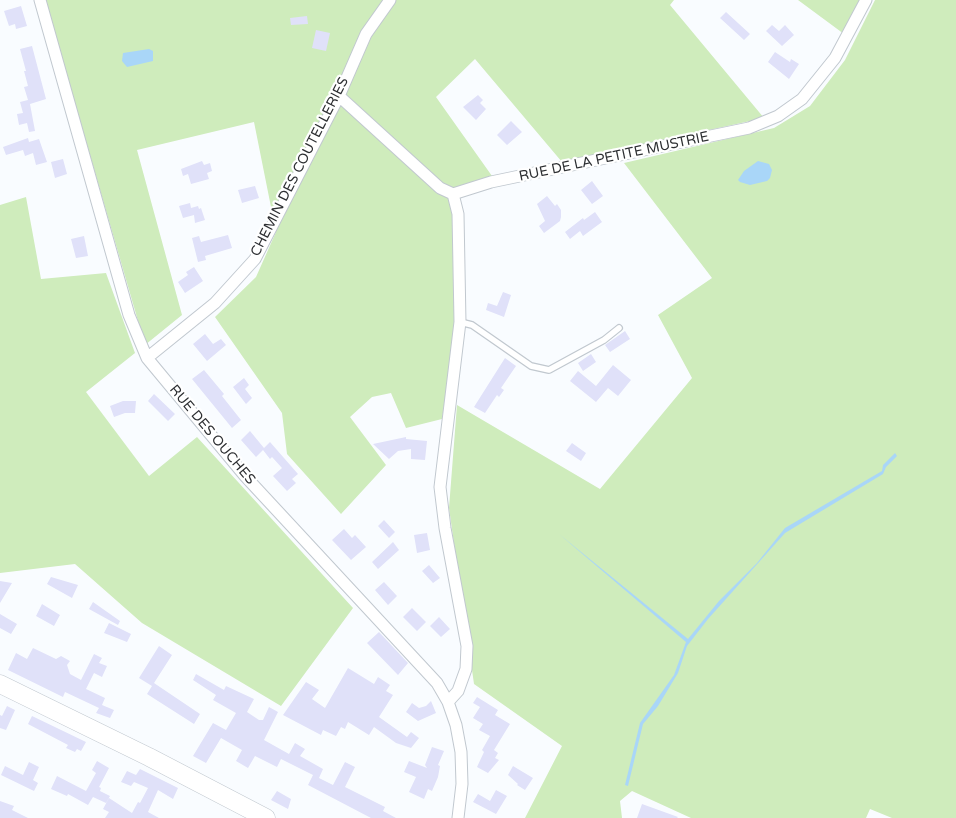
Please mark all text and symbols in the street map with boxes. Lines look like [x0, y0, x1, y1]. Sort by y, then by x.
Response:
street label: CHEMIN DES COUTELLERIES [247, 75, 353, 259]
street label: RUE DE LA PETITE MUSTRIE [518, 129, 710, 185]
street label: RUE DES OUCHES [165, 382, 259, 488]

